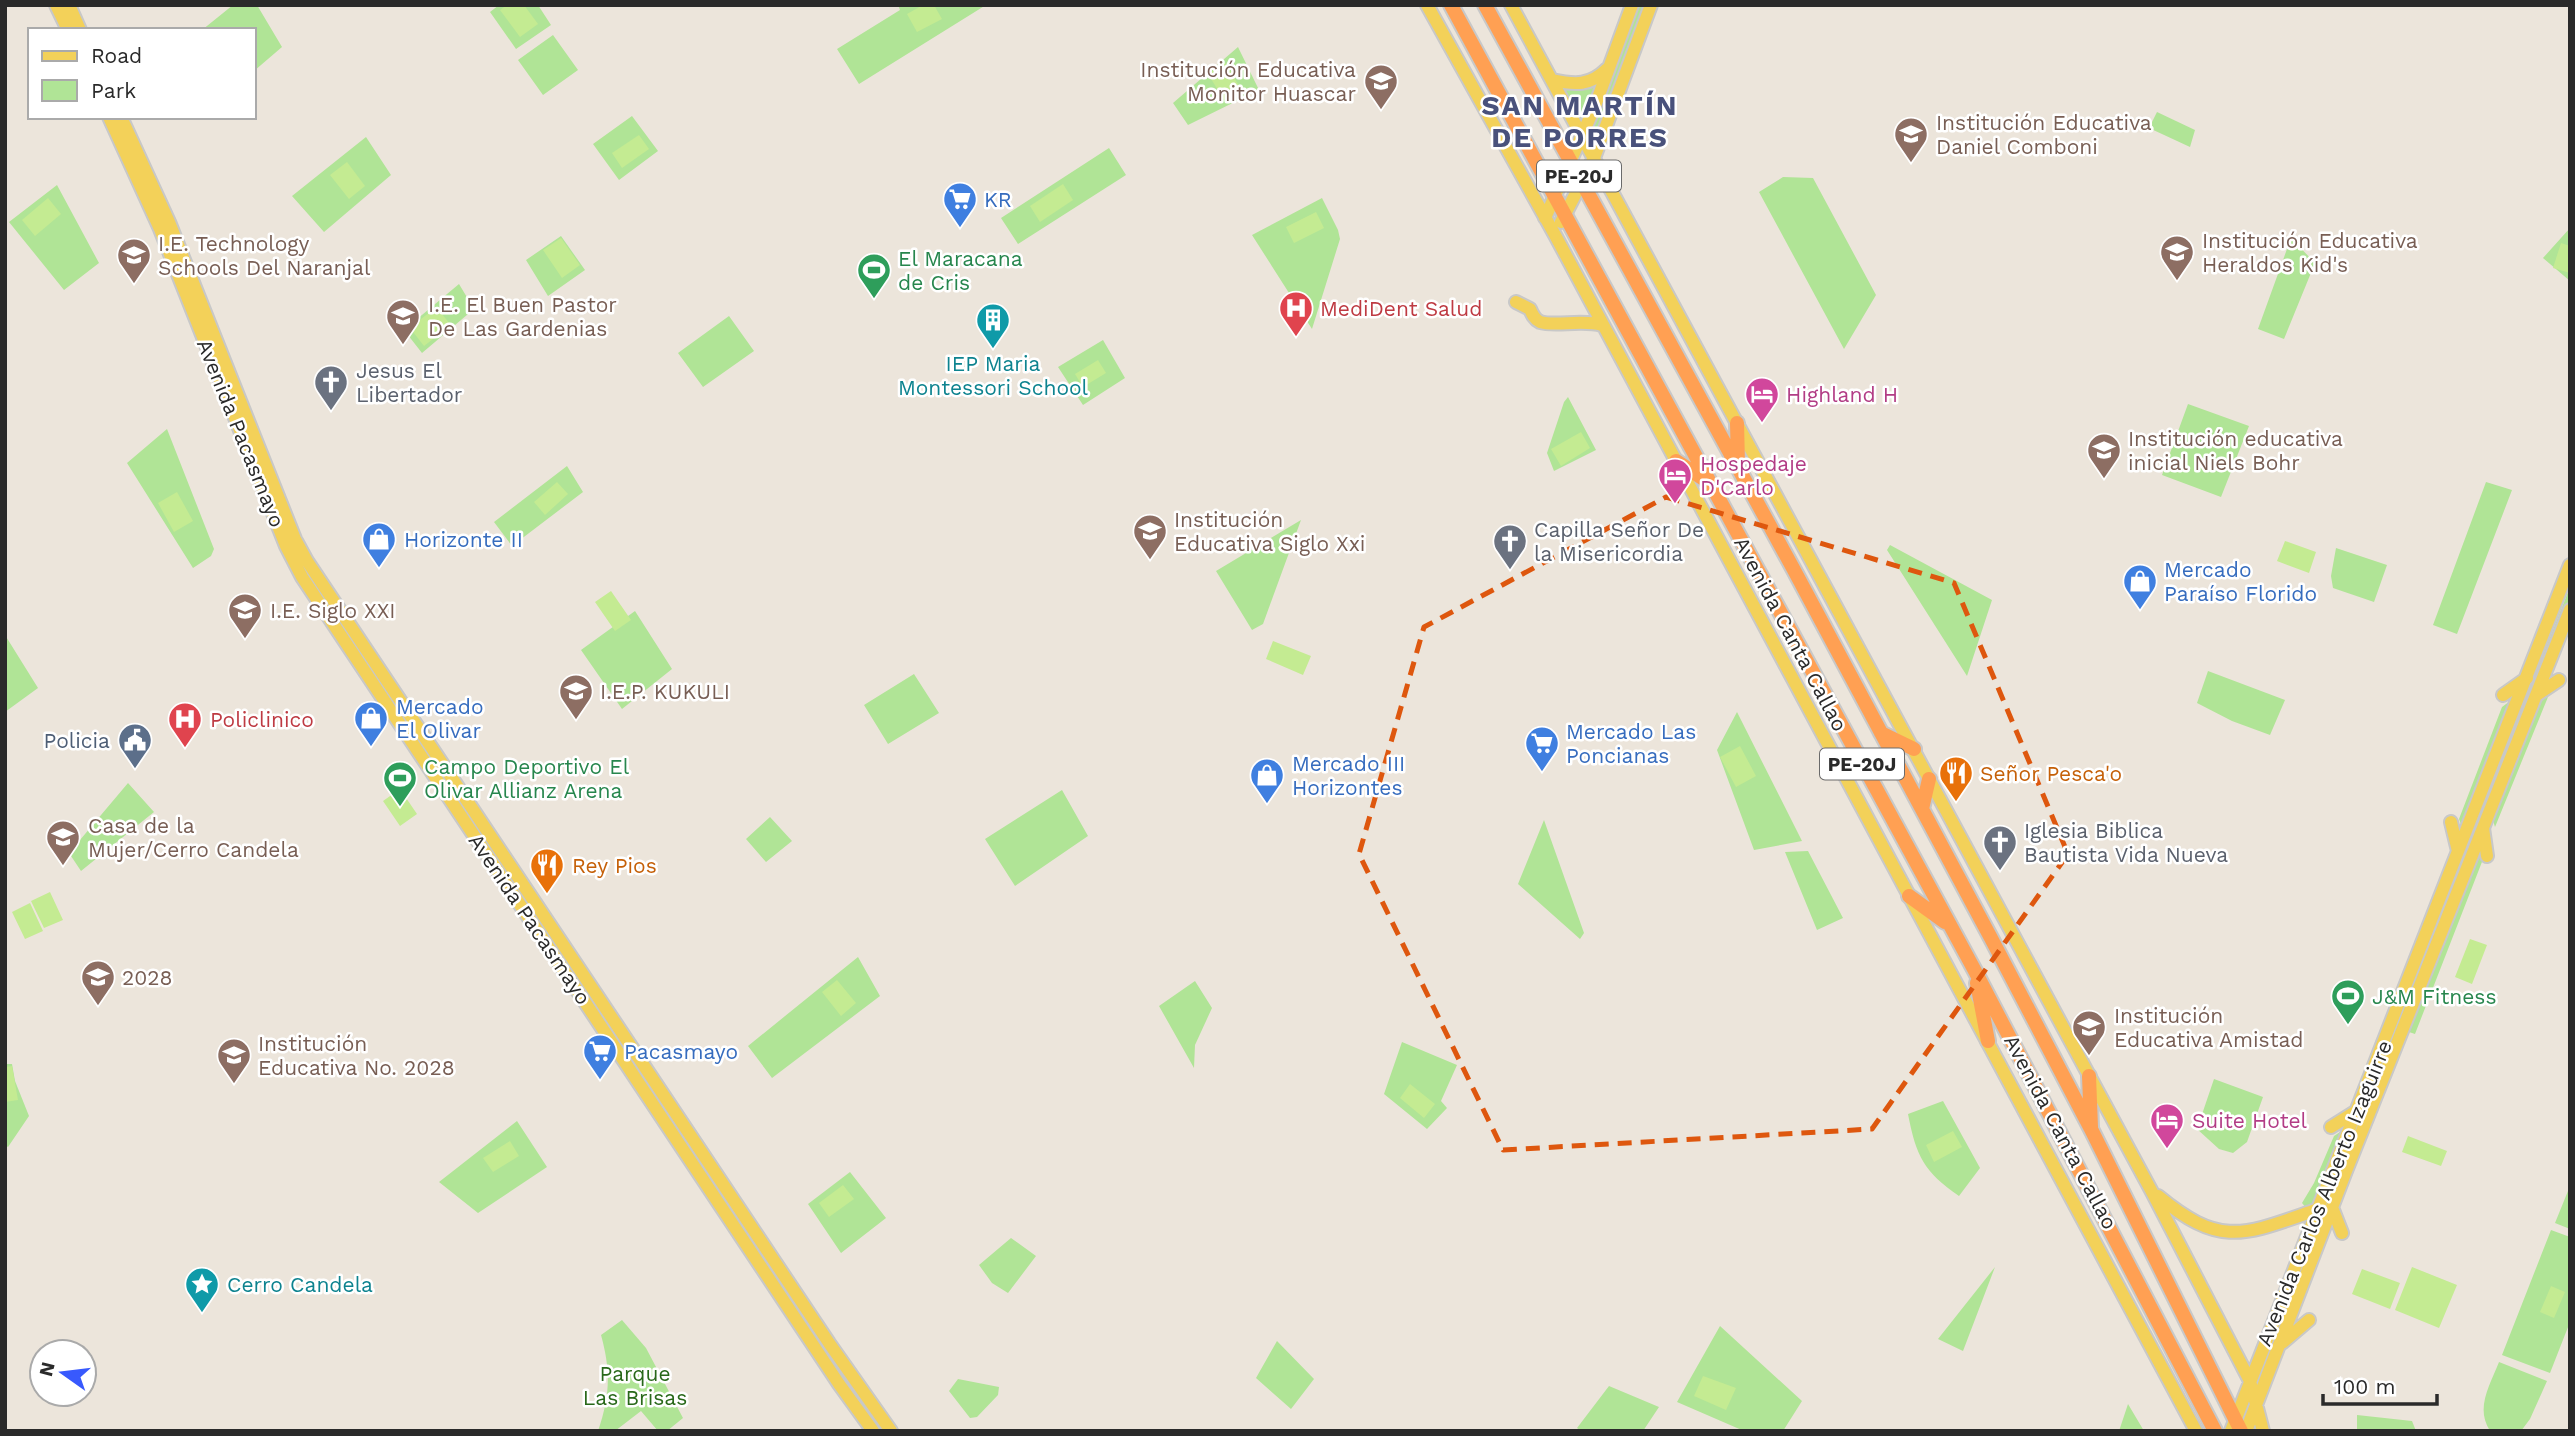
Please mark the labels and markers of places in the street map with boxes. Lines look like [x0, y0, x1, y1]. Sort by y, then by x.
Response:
place label: Institución Educativa Monitor Huascar [1140, 57, 1356, 106]
school or university icon: Institución Educativa Monitor Huascar [1362, 62, 1400, 111]
place label: Institución Educativa Daniel Comboni [1936, 110, 2152, 159]
school or university icon: Institución Educativa Daniel Comboni [1892, 115, 1930, 164]
supermarket icon: KR [941, 180, 979, 229]
place label: KR [984, 187, 1012, 212]
place label: Institución Educativa Heraldos Kid's [2202, 228, 2418, 277]
place label: I.E. Technology Schools Del Naranjal [158, 231, 371, 280]
school or university icon: Institución Educativa Heraldos Kid's [2158, 233, 2196, 282]
school or university icon: I.E. Technology Schools Del Naranjal [115, 236, 153, 285]
place label: El Maracana de Cris [898, 246, 1023, 295]
sports icon: El Maracana de Cris [855, 251, 893, 300]
hospital icon: MediDent Salud [1277, 289, 1315, 338]
place label: I.E. El Buen Pastor De Las Gardenias [428, 292, 617, 341]
place label: MediDent Salud [1320, 296, 1482, 321]
school or university icon: I.E. El Buen Pastor De Las Gardenias [384, 297, 422, 346]
building icon: IEP Maria Montessori School [974, 301, 1012, 350]
place label: IEP Maria Montessori School [898, 351, 1089, 400]
place label: Jesus El Libertador [356, 358, 463, 407]
church icon: Jesus El Libertador [312, 363, 350, 412]
hotel icon: Highland H [1743, 375, 1781, 424]
place label: Highland H [1786, 382, 1898, 407]
place label: Institución educativa inicial Niels Bohr [2128, 426, 2343, 475]
school or university icon: Institución educativa inicial Niels Bohr [2085, 431, 2123, 480]
place label: Hospedaje D'Carlo [1700, 451, 1807, 500]
hotel icon: Hospedaje D'Carlo [1656, 456, 1694, 505]
place label: Institución Educativa Siglo Xxi [1174, 507, 1365, 556]
school or university icon: Institución Educativa Siglo Xxi [1131, 512, 1169, 561]
place label: Capilla Señor De la Misericordia [1534, 517, 1704, 566]
shop icon: Horizonte II [360, 520, 398, 569]
church icon: Capilla Señor De la Misericordia [1491, 522, 1529, 571]
place label: Horizonte II [404, 527, 523, 552]
place label: Mercado Paraíso Florido [2164, 557, 2317, 606]
shop icon: Mercado Paraíso Florido [2121, 562, 2159, 611]
school or university icon: I.E. Siglo XXI [226, 591, 264, 640]
place label: I.E. Siglo XXI [270, 598, 395, 623]
school or university icon: I.E.P. KUKULI [557, 672, 595, 721]
place label: I.E.P. KUKULI [600, 679, 730, 704]
place label: Mercado El Olivar [396, 694, 484, 743]
shop icon: Mercado El Olivar [352, 699, 390, 748]
hospital icon: Policlinico [166, 700, 204, 749]
place label: Policlinico [210, 707, 314, 732]
place label: Mercado Las Poncianas [1566, 719, 1696, 768]
public building icon: Policia [116, 721, 154, 770]
supermarket icon: Mercado Las Poncianas [1523, 724, 1561, 773]
place label: Policia [44, 728, 110, 753]
place label: Mercado III Horizontes [1292, 751, 1405, 800]
place label: Campo Deportivo El Olivar Allianz Arena [424, 754, 630, 803]
restaurant icon: Señor Pesca'o [1937, 754, 1975, 803]
shop icon: Mercado III Horizontes [1248, 756, 1286, 805]
sports icon: Campo Deportivo El Olivar Allianz Arena [381, 759, 419, 808]
place label: Señor Pesca'o [1980, 761, 2122, 786]
place label: Casa de la Mujer/Cerro Candela [88, 813, 299, 862]
school or university icon: Casa de la Mujer/Cerro Candela [44, 818, 82, 867]
place label: Iglesia Biblica Bautista Vida Nueva [2024, 818, 2228, 867]
church icon: Iglesia Biblica Bautista Vida Nueva [1981, 823, 2019, 872]
restaurant icon: Rey Pios [528, 846, 566, 895]
place label: Rey Pios [572, 853, 657, 878]
school or university icon: 2028 [79, 958, 117, 1007]
place label: 2028 [122, 965, 172, 990]
sports icon: J&M Fitness [2329, 977, 2367, 1026]
place label: J&M Fitness [2372, 984, 2497, 1009]
place label: Institución Educativa Amistad [2114, 1003, 2303, 1052]
school or university icon: Institución Educativa Amistad [2070, 1008, 2108, 1057]
place label: Institución Educativa No. 2028 [258, 1031, 455, 1080]
supermarket icon: Pacasmayo [581, 1032, 619, 1081]
school or university icon: Institución Educativa No. 2028 [215, 1036, 253, 1085]
place label: Pacasmayo [624, 1039, 738, 1064]
hotel icon: Suite Hotel [2148, 1101, 2186, 1150]
place label: Suite Hotel [2192, 1108, 2308, 1133]
place icon: Cerro Candela [183, 1265, 221, 1314]
place label: Cerro Candela [227, 1272, 373, 1297]

